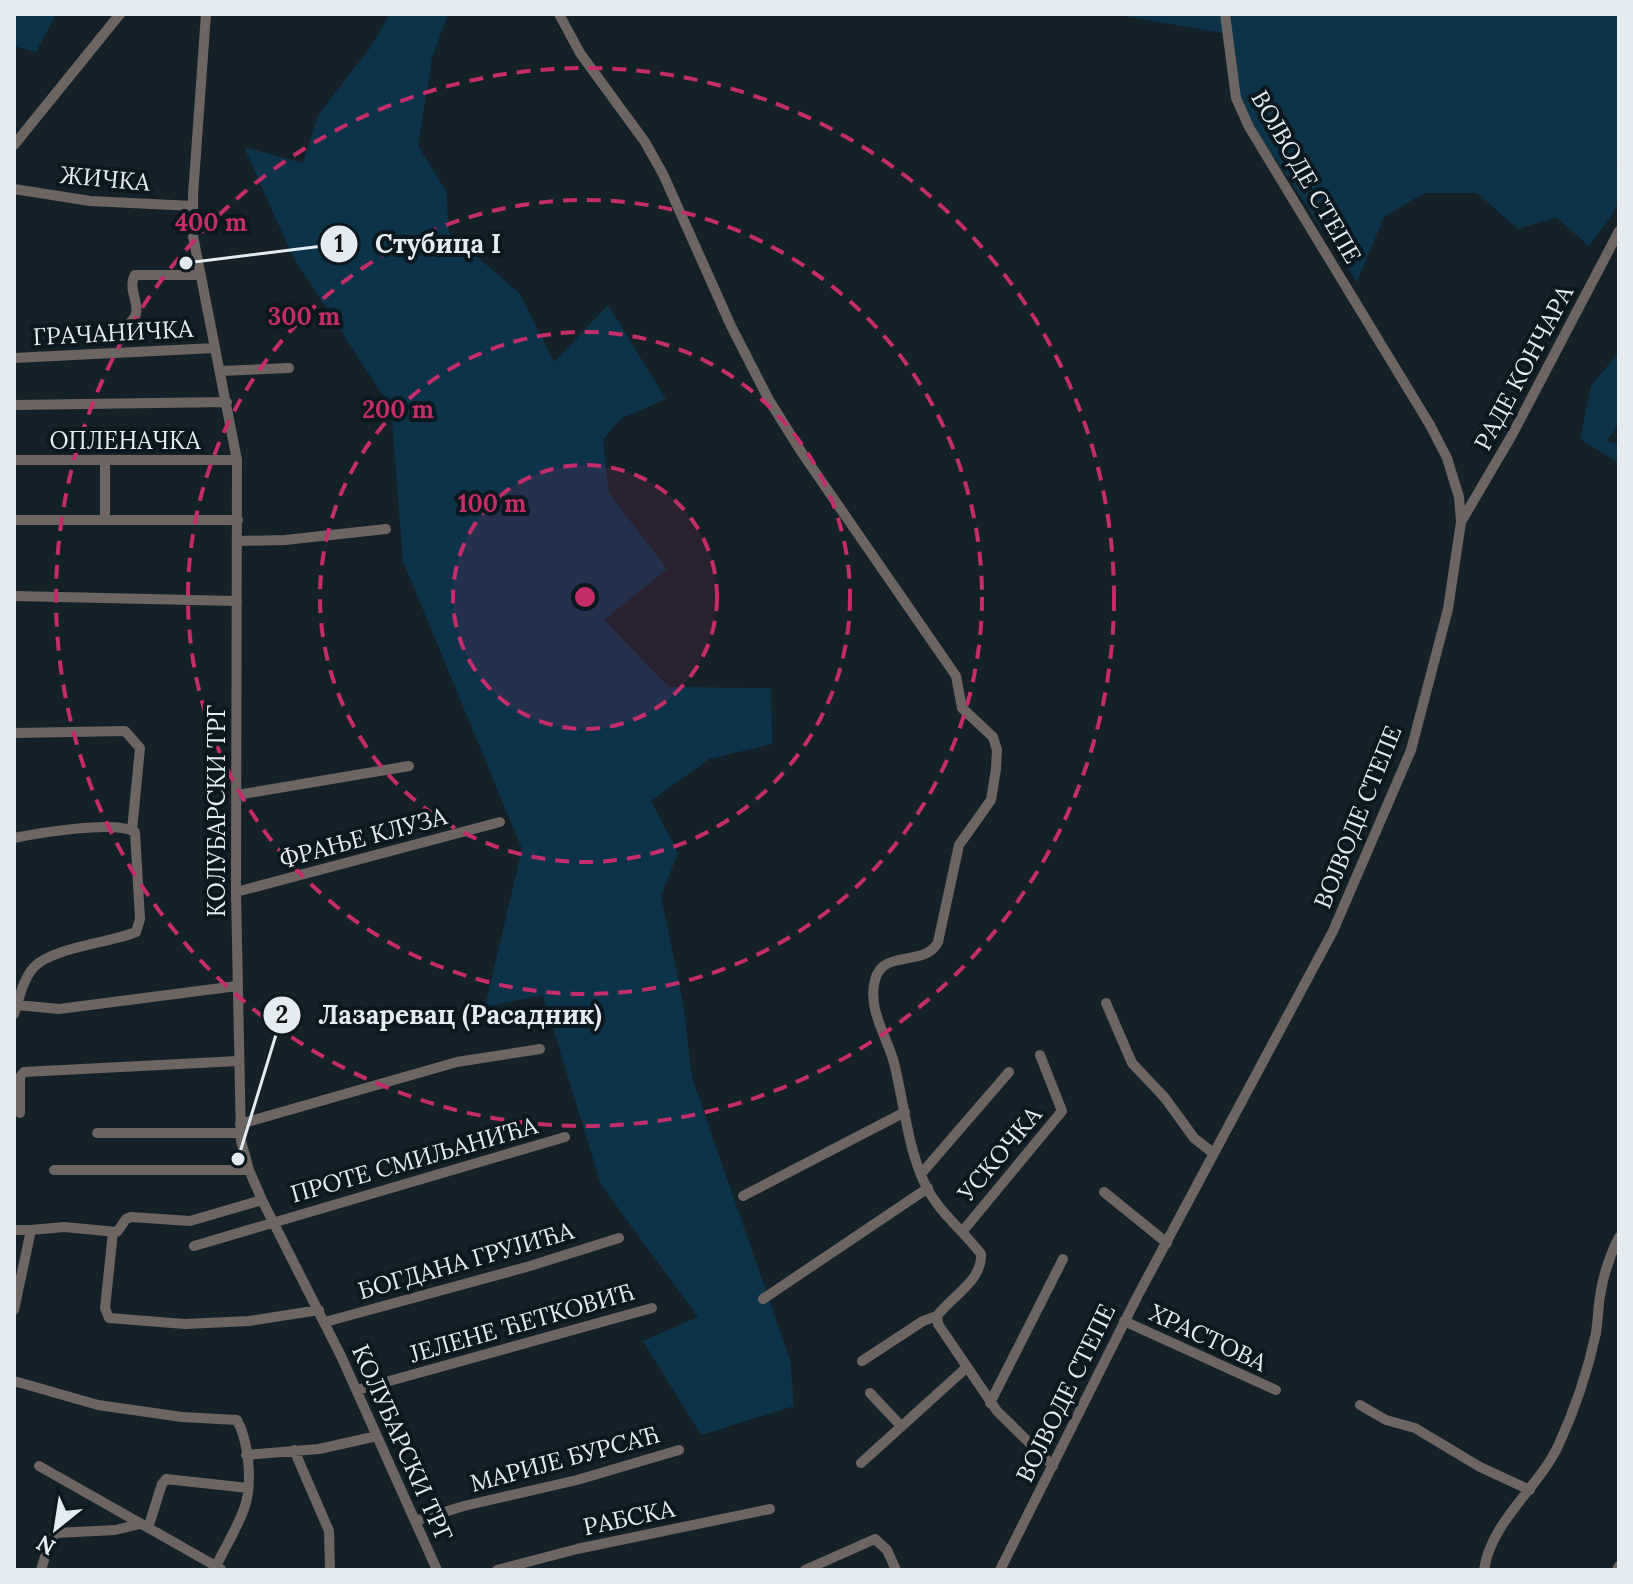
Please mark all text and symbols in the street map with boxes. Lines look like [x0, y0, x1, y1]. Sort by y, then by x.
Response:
street label: ВОЈВОДЕ СТЕПЕ [1244, 85, 1368, 269]
street label: ЖИЧКА [59, 159, 152, 198]
text: 400 m [175, 207, 247, 238]
callout: Стубица I [319, 219, 517, 269]
text: Стубица I [375, 227, 501, 260]
text: 1 [334, 228, 344, 259]
street label: РАДЕ КОНЧАРА [1467, 279, 1580, 455]
text: 300 m [268, 301, 340, 332]
street label: ГРАЧАНИЧКА [32, 313, 195, 352]
text: 200 m [362, 394, 434, 425]
street label: ОПЛЕНАЧКА [50, 425, 201, 456]
text: 100 m [458, 488, 526, 519]
centre of rings [571, 583, 599, 611]
street label: КОЛУБАРСКИ ТРГ [201, 705, 232, 917]
street label: ВОЈВОДЕ СТЕПЕ [1307, 721, 1408, 913]
street label: ФРАЊЕ КЛУЗА [276, 800, 451, 875]
callout: Лазаревац (Расадник) [262, 990, 617, 1040]
text: Лазаревац (Расадник) [318, 998, 602, 1032]
text: 2 [276, 999, 288, 1030]
street label: УСКОЧКА [950, 1099, 1049, 1208]
street label: ПРОТЕ СМИЉАНИЋА [287, 1109, 542, 1210]
street label: БОГДАНА ГРУЈИЋА [354, 1215, 578, 1306]
street label: ЈЕЛЕНЕ ЋЕТКОВИЋ [405, 1276, 638, 1370]
street label: ХРАСТОВА [1145, 1297, 1273, 1379]
street label: ВОЈВОДЕ СТЕПЕ [1009, 1299, 1122, 1487]
street label: КОЛУБАРСКИ ТРГ [345, 1340, 460, 1546]
street label: МАРИЈЕ БУРСАЋ [467, 1418, 663, 1499]
north arrow [16, 1488, 96, 1568]
street label: РАБСКА [580, 1493, 678, 1542]
text: N [32, 1529, 60, 1562]

